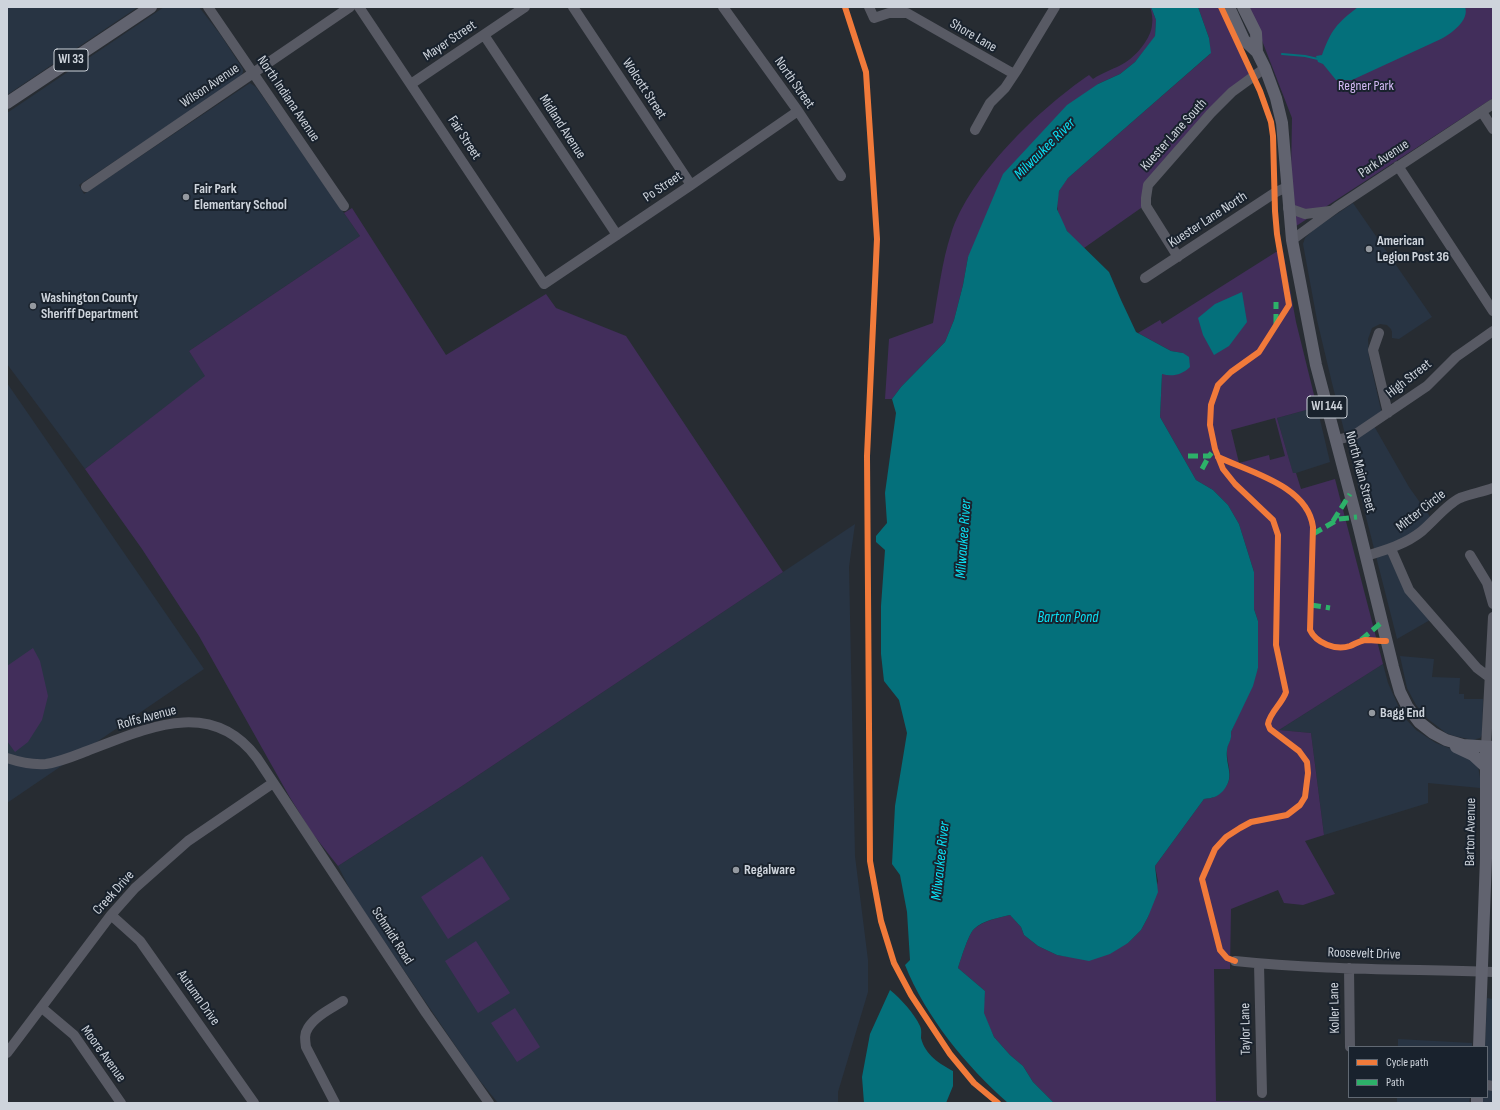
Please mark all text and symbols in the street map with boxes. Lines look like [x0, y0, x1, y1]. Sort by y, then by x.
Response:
street label: Shore Lane [946, 16, 1000, 56]
street label: Mayer Street [420, 17, 480, 65]
road number: WI 33 [54, 49, 88, 71]
street label: North Indiana Avenue [253, 53, 323, 145]
street label: North Street [770, 54, 818, 112]
street label: Wolcott Street [618, 56, 670, 122]
street label: Wilson Avenue [177, 60, 243, 112]
park label: Regner Park [1338, 78, 1394, 94]
street label: Midland Avenue [535, 92, 589, 162]
street label: Kuester Lane South [1137, 96, 1211, 174]
street label: Fair Street [444, 113, 484, 163]
water label: Milwaukee River [1011, 115, 1079, 183]
street label: Park Avenue [1356, 136, 1412, 182]
street label: Po Street [640, 168, 686, 206]
place label: Fair Park Elementary School [194, 181, 287, 214]
street label: Kuester Lane North [1165, 188, 1251, 252]
marker: Fair Park Elementary School [181, 192, 191, 202]
place label: American Legion Post 36 [1377, 233, 1449, 266]
marker: American Legion Post 36 [1364, 244, 1374, 254]
place label: Washington County Sheriff Department [41, 290, 138, 322]
marker: Washington County Sheriff Department [28, 301, 38, 311]
street label: High Street [1383, 356, 1435, 402]
road number: WI 144 [1307, 396, 1347, 418]
street label: North Main Street [1341, 429, 1379, 515]
street label: Mitter Circle [1393, 486, 1449, 536]
water label: Milwaukee River [952, 499, 976, 579]
water label: Barton Pond [1038, 609, 1098, 627]
street label: Rolfs Avenue [116, 702, 178, 734]
place label: Bagg End [1380, 705, 1425, 721]
marker: Bagg End [1367, 708, 1377, 718]
street label: Barton Avenue [1462, 798, 1480, 866]
water label: Milwaukee River [928, 821, 954, 901]
place label: Regalware [744, 862, 795, 878]
marker: Regalware [731, 865, 741, 875]
street label: Creek Drive [90, 867, 138, 919]
street label: Schmidt Road [367, 904, 417, 968]
street label: Roosevelt Drive [1327, 944, 1401, 964]
street label: Autumn Drive [173, 967, 223, 1029]
street label: Koller Lane [1326, 982, 1344, 1034]
street label: Taylor Lane [1237, 1003, 1255, 1055]
street label: Moore Avenue [77, 1022, 129, 1086]
legend [1348, 1046, 1488, 1098]
text: Cycle path [1386, 1055, 1428, 1070]
text: Path [1386, 1075, 1404, 1090]

